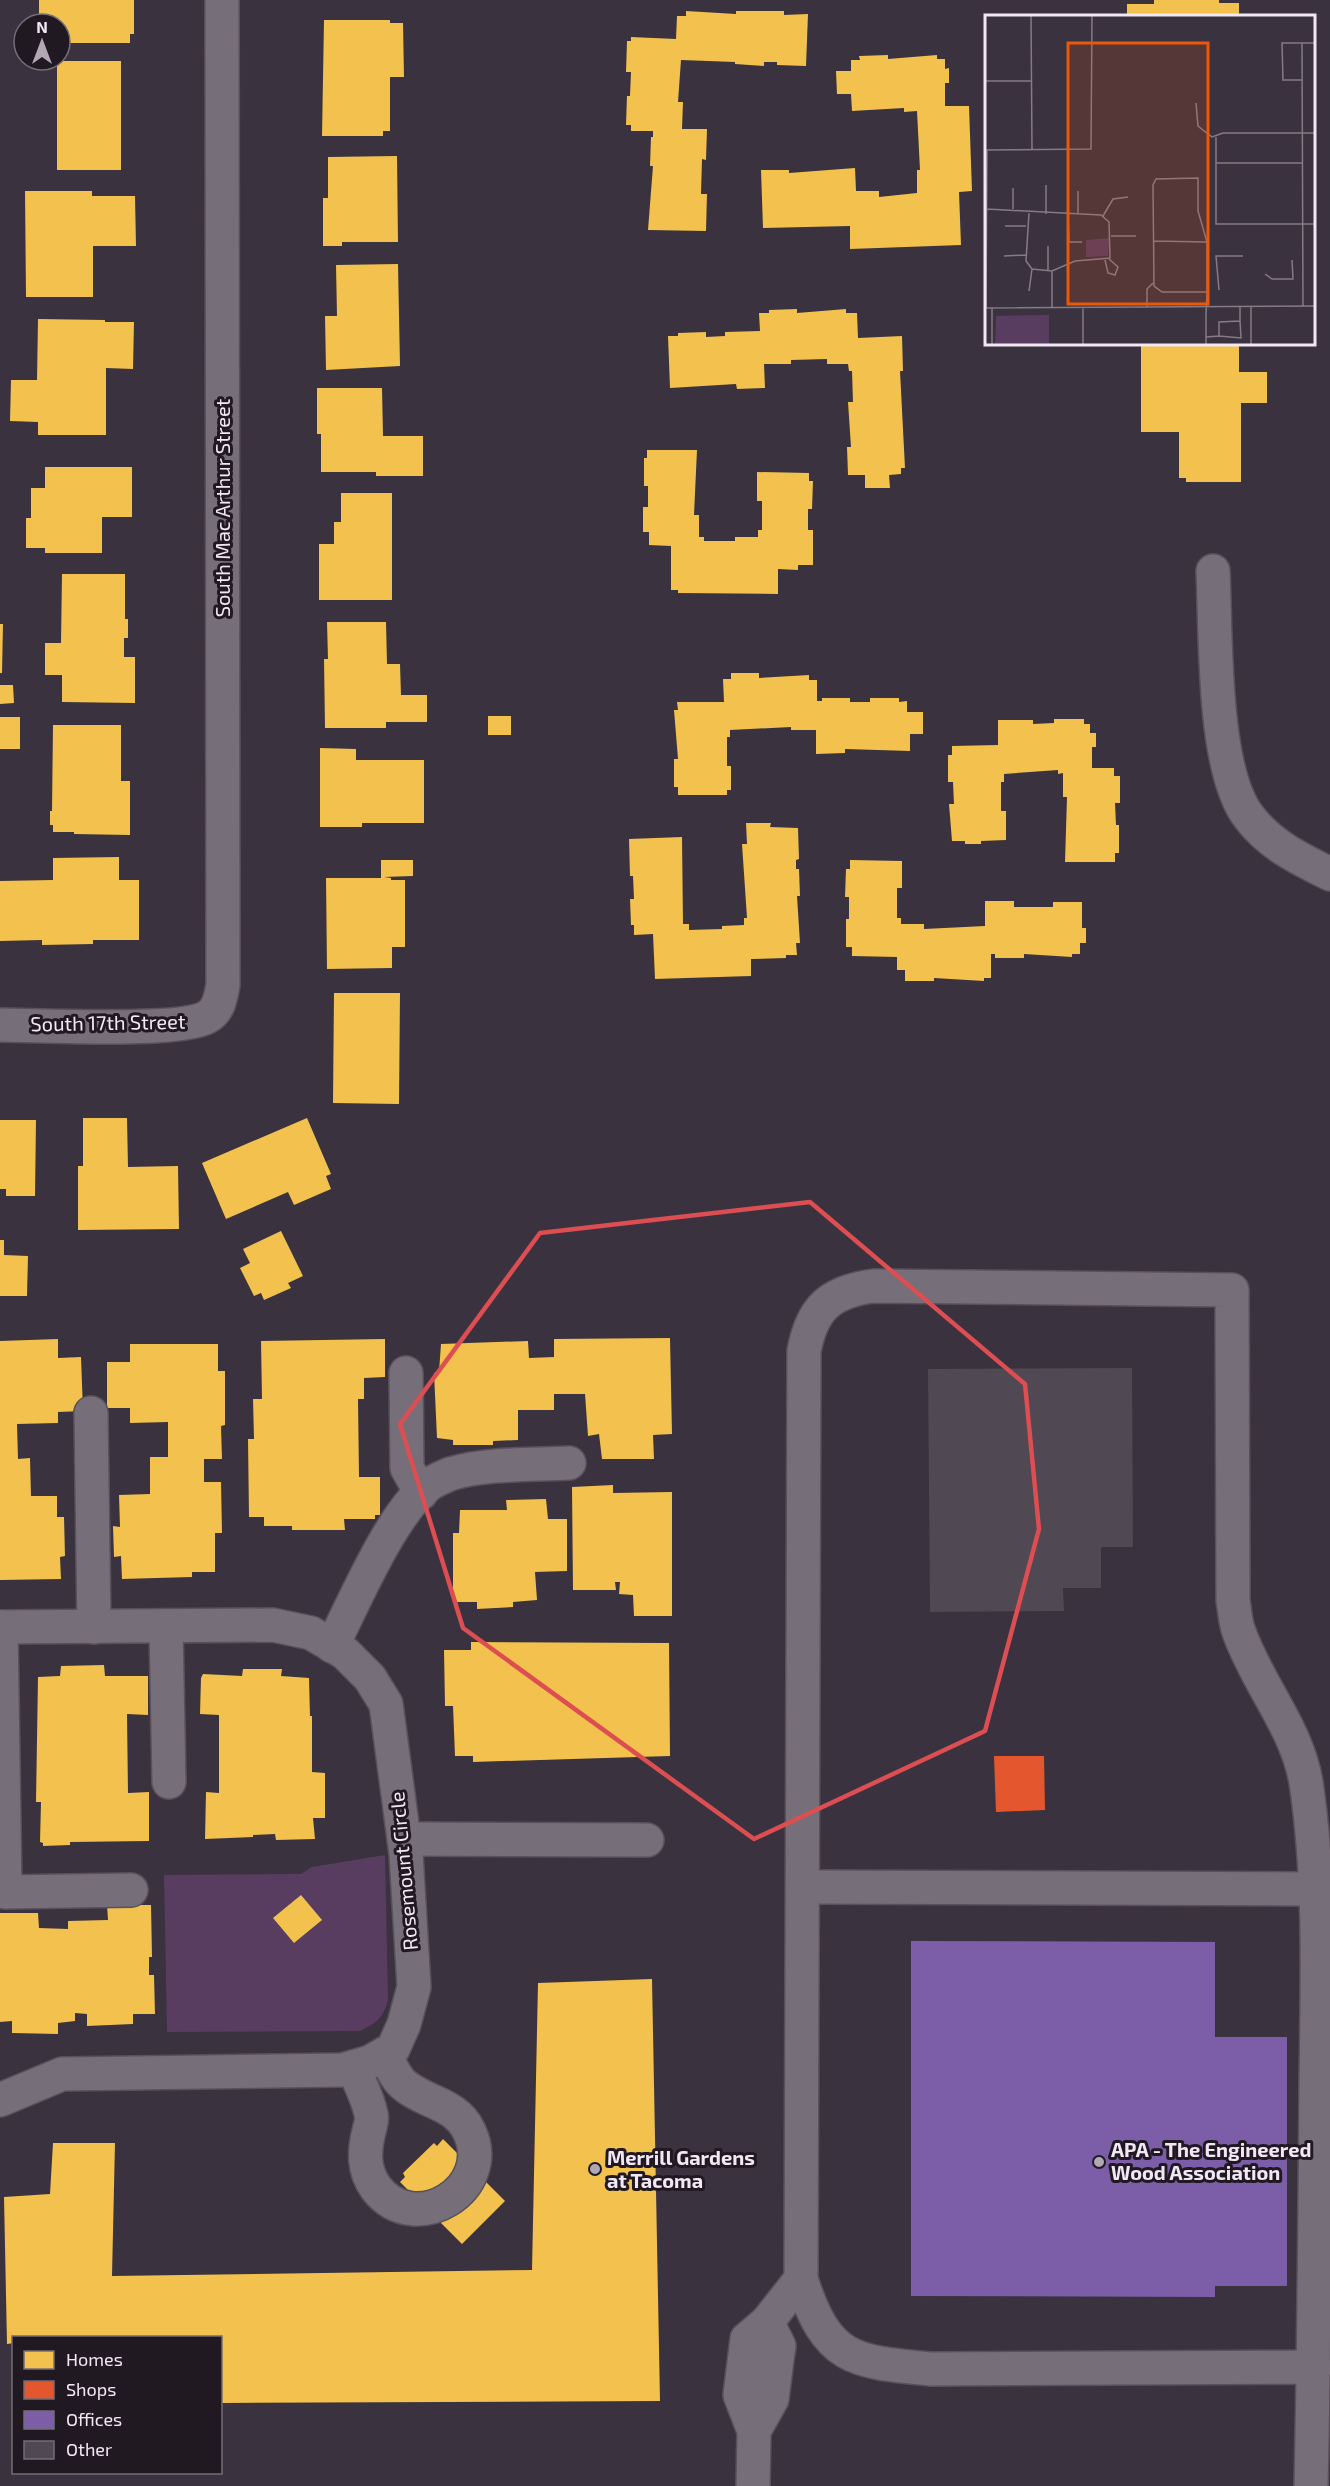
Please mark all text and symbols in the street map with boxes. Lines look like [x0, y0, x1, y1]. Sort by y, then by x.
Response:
north arrow [12, 12, 72, 72]
inset map [985, 15, 1315, 345]
text: N [36, 17, 48, 36]
street label: South Mac Arthur Street [210, 398, 234, 617]
street label: South 17th Street [30, 1009, 186, 1035]
street label: Rosemount Circle [384, 1791, 422, 1951]
place label: APA - The Engineered Wood Association [1111, 2137, 1311, 2184]
place label: Merrill Gardens at Tacoma [607, 2145, 755, 2192]
marker: APA - The Engineered Wood Association [1092, 2155, 1106, 2169]
marker: Merrill Gardens at Tacoma [588, 2162, 602, 2176]
legend [12, 2336, 222, 2474]
text: Homes [66, 2348, 123, 2370]
text: Shops [66, 2378, 116, 2400]
text: Offices [66, 2408, 122, 2430]
text: Other [66, 2438, 112, 2460]

